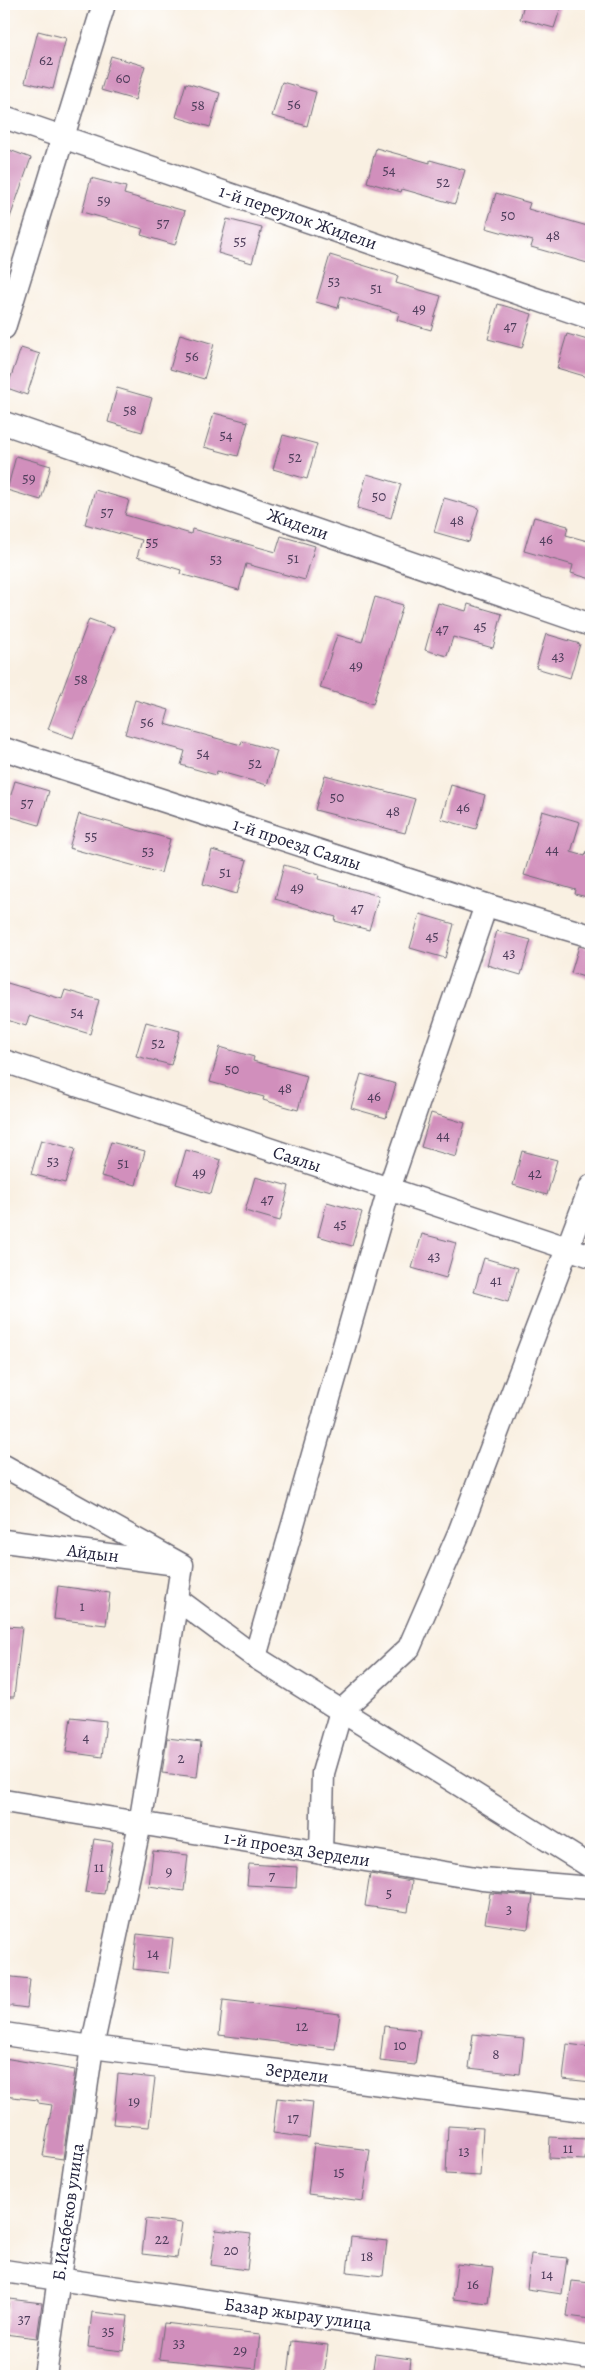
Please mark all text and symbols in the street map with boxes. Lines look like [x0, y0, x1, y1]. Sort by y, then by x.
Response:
house number: 62 [39, 50, 53, 70]
house number: 60 [116, 68, 130, 88]
house number: 56 [287, 94, 301, 114]
house number: 58 [191, 95, 205, 115]
house number: 54 [382, 160, 396, 180]
house number: 52 [436, 172, 450, 192]
street label: 1-й переулок Жидели [216, 179, 380, 255]
house number: 59 [97, 190, 111, 210]
house number: 50 [501, 205, 515, 225]
house number: 57 [157, 213, 170, 233]
house number: 48 [546, 225, 560, 245]
house number: 55 [234, 231, 246, 251]
house number: 53 [328, 271, 340, 291]
house number: 51 [370, 278, 382, 298]
house number: 49 [412, 298, 426, 318]
house number: 47 [503, 316, 517, 336]
house number: 56 [185, 346, 199, 366]
house number: 58 [123, 400, 137, 420]
house number: 54 [219, 425, 233, 445]
house number: 52 [288, 447, 302, 467]
house number: 59 [22, 468, 36, 488]
house number: 50 [372, 486, 386, 506]
house number: 57 [101, 502, 114, 522]
street label: Жидели [264, 502, 332, 546]
house number: 48 [450, 510, 464, 530]
house number: 46 [539, 529, 553, 549]
house number: 55 [146, 532, 158, 552]
house number: 51 [287, 548, 299, 568]
house number: 53 [210, 549, 222, 569]
house number: 45 [473, 616, 487, 636]
house number: 47 [435, 619, 449, 639]
house number: 43 [551, 646, 565, 666]
house number: 49 [349, 655, 363, 675]
house number: 58 [74, 669, 88, 689]
house number: 56 [140, 712, 154, 732]
house number: 54 [196, 743, 210, 763]
house number: 52 [248, 753, 262, 773]
house number: 50 [330, 787, 344, 807]
house number: 57 [21, 793, 34, 813]
house number: 46 [456, 797, 470, 817]
house number: 48 [386, 801, 400, 821]
street label: 1-й проезд Саялы [230, 812, 364, 876]
house number: 55 [85, 826, 97, 846]
house number: 44 [545, 839, 559, 859]
house number: 53 [142, 841, 154, 861]
house number: 51 [219, 862, 231, 882]
house number: 49 [290, 877, 304, 897]
house number: 47 [350, 898, 364, 918]
house number: 45 [425, 926, 439, 946]
house number: 43 [502, 943, 516, 963]
house number: 54 [70, 1002, 84, 1022]
house number: 52 [151, 1033, 165, 1053]
house number: 50 [225, 1059, 239, 1079]
house number: 48 [278, 1078, 292, 1098]
house number: 46 [367, 1086, 381, 1106]
house number: 44 [436, 1125, 450, 1145]
street label: Саялы [270, 1140, 324, 1178]
house number: 53 [47, 1151, 59, 1171]
house number: 51 [117, 1153, 129, 1173]
house number: 49 [192, 1162, 206, 1182]
house number: 42 [528, 1163, 542, 1183]
house number: 47 [260, 1189, 274, 1209]
house number: 45 [333, 1214, 347, 1234]
house number: 43 [427, 1246, 441, 1266]
house number: 41 [490, 1270, 502, 1290]
street label: Айдын [65, 1538, 120, 1568]
house number: 1 [79, 1596, 85, 1616]
house number: 4 [83, 1727, 90, 1747]
house number: 2 [177, 1748, 185, 1768]
street label: 1-й проезд Зердели [222, 1826, 372, 1872]
house number: 11 [94, 1857, 104, 1877]
house number: 9 [166, 1861, 173, 1881]
house number: 7 [269, 1866, 276, 1886]
house number: 5 [386, 1883, 392, 1903]
house number: 3 [506, 1899, 512, 1919]
house number: 14 [147, 1943, 159, 1963]
house number: 12 [296, 2016, 308, 2036]
house number: 10 [393, 2035, 407, 2055]
house number: 8 [492, 2044, 500, 2064]
street label: Зердели [264, 2057, 330, 2089]
house number: 19 [128, 2091, 140, 2111]
house number: 17 [287, 2108, 299, 2128]
house number: 11 [563, 2138, 573, 2158]
street label: Б.Исабеков улица [46, 2141, 90, 2282]
house number: 13 [458, 2141, 470, 2161]
house number: 15 [333, 2162, 345, 2182]
house number: 22 [155, 2229, 169, 2249]
house number: 20 [223, 2240, 239, 2260]
house number: 18 [361, 2246, 373, 2266]
house number: 14 [541, 2264, 553, 2284]
house number: 16 [467, 2274, 479, 2294]
street label: Базар жырау улица [223, 2292, 374, 2336]
house number: 37 [18, 2309, 31, 2329]
house number: 35 [102, 2321, 114, 2341]
house number: 33 [173, 2333, 185, 2353]
house number: 29 [233, 2340, 247, 2360]

